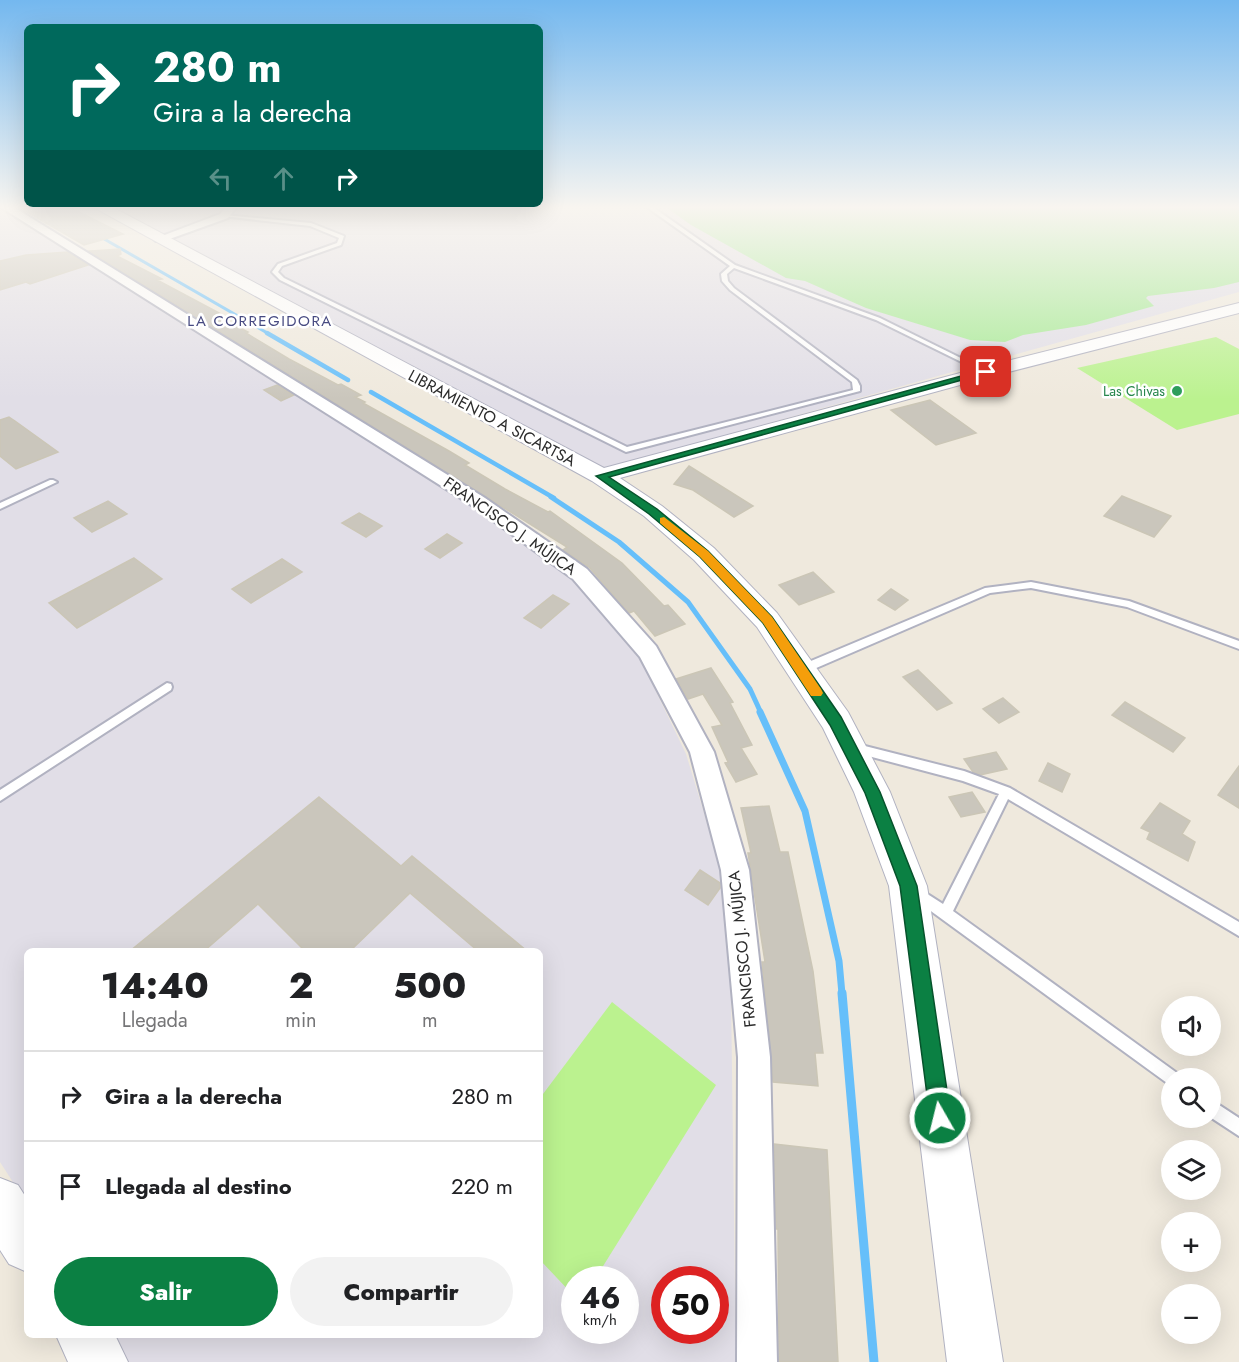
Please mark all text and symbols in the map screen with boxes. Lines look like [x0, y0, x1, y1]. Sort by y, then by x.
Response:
text: 280 m [153, 37, 282, 98]
icon: right [54, 48, 132, 126]
text: Gira a la derecha [153, 93, 352, 132]
icon: left [204, 162, 237, 195]
icon: ahead [267, 162, 300, 195]
icon: right [330, 162, 363, 195]
district label: LA CORREGIDORA [187, 310, 333, 332]
pin [960, 346, 1011, 397]
icon: arrive [969, 355, 1002, 388]
street label: LIBRAMIENTO A SICARTSA [404, 364, 580, 472]
place label: Las Chivas [1103, 381, 1165, 401]
marker: Las Chivas [1170, 384, 1184, 398]
street label: FRANCISCO J. MÚJICA [439, 471, 581, 581]
street label: FRANCISCO J. MÚJICA [722, 869, 762, 1028]
text: 14:40 [101, 959, 209, 1011]
text: 2 [289, 959, 313, 1011]
text: 500 [393, 959, 466, 1011]
map controls [1161, 996, 1221, 1344]
button: sound [1161, 996, 1221, 1056]
text: Llegada [122, 1006, 188, 1035]
text: min [285, 1006, 317, 1035]
text: m [422, 1006, 438, 1035]
button: search [1161, 1068, 1221, 1128]
icon: right [54, 1080, 87, 1113]
text: Gira a la derecha [105, 1080, 282, 1112]
text: 280 m [452, 1080, 513, 1112]
position arrow [908, 1086, 972, 1150]
button: layers [1161, 1140, 1221, 1200]
icon: arrive [54, 1170, 87, 1203]
text: Llegada al destino [105, 1170, 292, 1202]
text: 220 m [451, 1170, 513, 1202]
button: + [1161, 1212, 1221, 1272]
button: Salir [54, 1257, 278, 1326]
button: Compartir [290, 1257, 513, 1326]
speed limit sign: 50 [651, 1266, 729, 1344]
text: 46 [579, 1276, 621, 1319]
button: − [1161, 1284, 1221, 1344]
text: km/h [583, 1309, 617, 1331]

